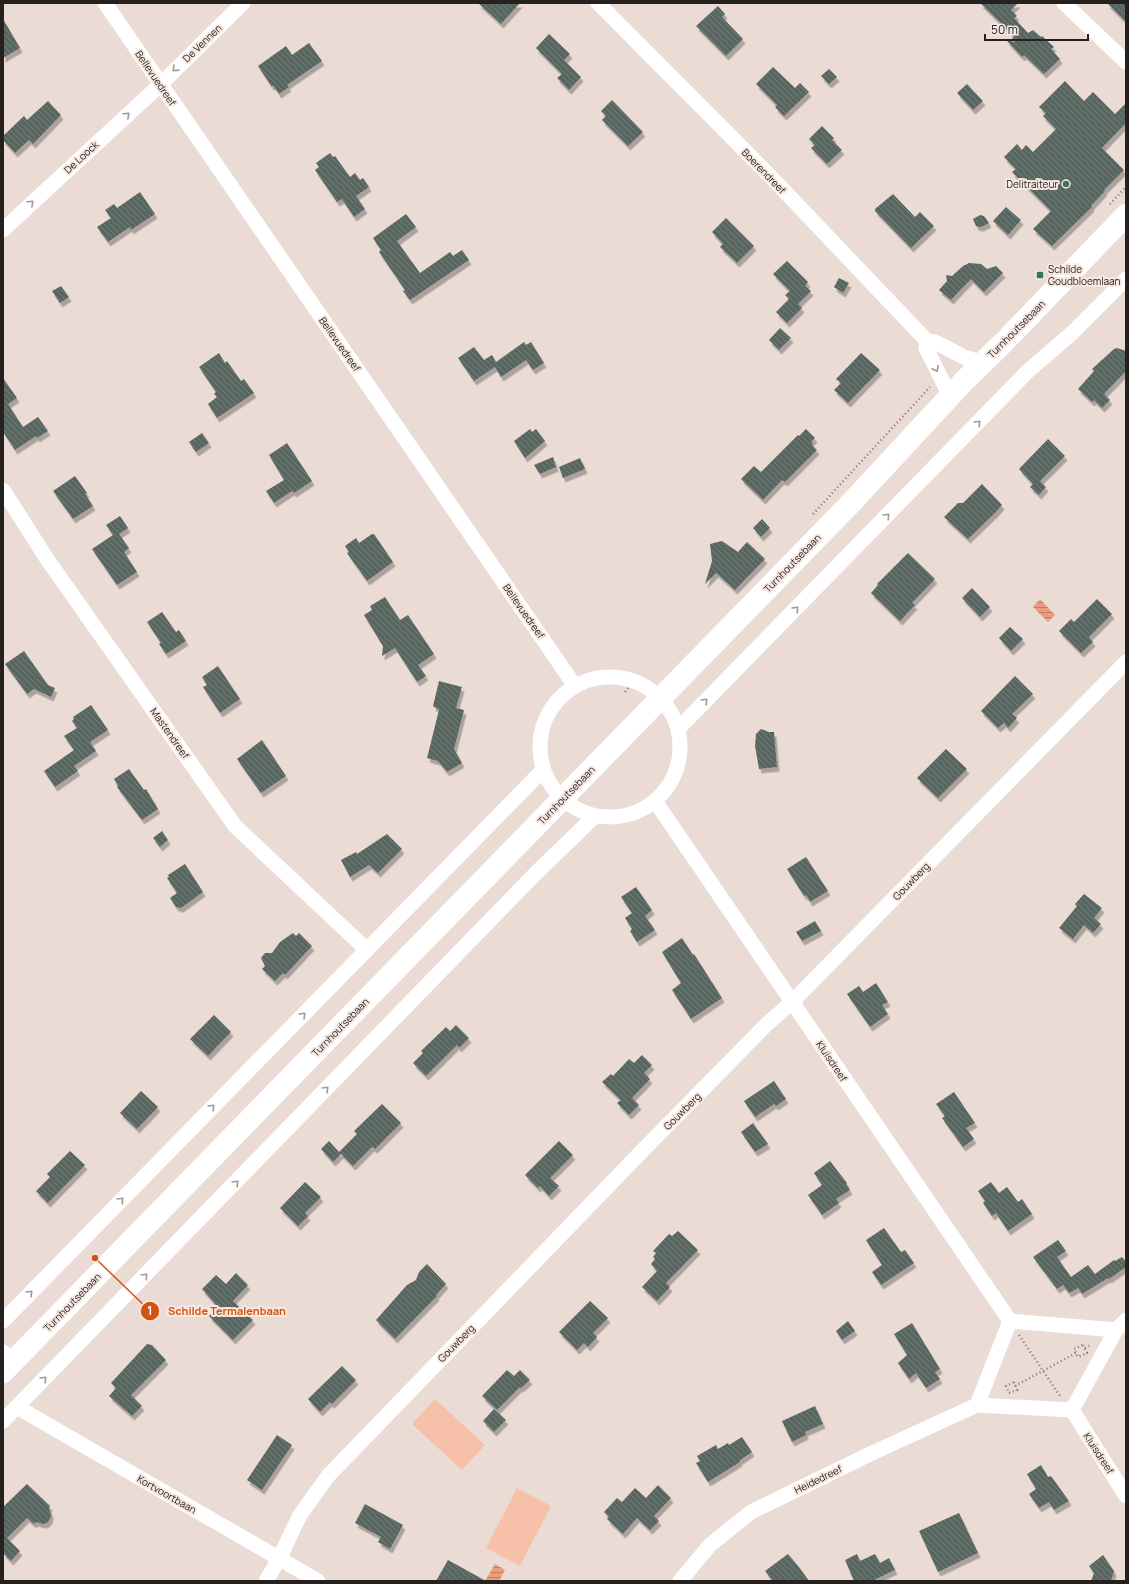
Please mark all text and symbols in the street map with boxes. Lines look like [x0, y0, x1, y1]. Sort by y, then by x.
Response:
scale bar [985, 16, 1088, 42]
street label: De Vennen [179, 21, 225, 65]
text: 50 m [991, 21, 1018, 38]
street label: Bellevuedreef [132, 48, 180, 109]
one-way arrow [172, 65, 180, 72]
one-way arrow [122, 113, 129, 120]
street label: De Loock [61, 137, 102, 176]
street label: Boerendreef [739, 145, 789, 197]
place label: Delitraiteur [1006, 177, 1058, 191]
marker: Delitraiteur [1061, 179, 1071, 189]
one-way arrow [26, 201, 34, 208]
place label: Schilde Goudbloemlaan [1048, 262, 1121, 288]
marker: Schilde Goudbloemlaan [1035, 270, 1045, 280]
street label: Turnhoutsebaan [984, 297, 1048, 361]
street label: Bellevuedreef [316, 314, 364, 375]
one-way arrow [931, 365, 939, 372]
one-way arrow [973, 420, 981, 428]
one-way arrow [882, 513, 890, 521]
street label: Turnhoutsebaan [760, 530, 824, 595]
street label: Bellevuedreef [500, 581, 548, 642]
one-way arrow [791, 606, 799, 614]
one-way arrow [700, 698, 708, 706]
street label: Mastendreef [147, 705, 193, 762]
street label: Turnhoutsebaan [534, 762, 598, 827]
street label: Gouwberg [889, 859, 933, 903]
street label: Turnhoutsebaan [308, 994, 372, 1059]
one-way arrow [299, 1012, 306, 1020]
street label: Kluisdreef [813, 1038, 851, 1085]
one-way arrow [321, 1086, 329, 1094]
street label: Gouwberg [660, 1089, 704, 1133]
one-way arrow [208, 1104, 215, 1112]
one-way arrow [231, 1180, 238, 1188]
one-way arrow [116, 1197, 124, 1205]
street label: Turnhoutsebaan [40, 1269, 104, 1334]
one-way arrow [140, 1273, 148, 1281]
one-way arrow [25, 1290, 33, 1298]
callout: Schilde Termalenbaan [140, 1299, 294, 1322]
text: 1 [147, 1302, 153, 1319]
text: Schilde Termalenbaan [168, 1303, 286, 1318]
street label: Gouwberg [434, 1321, 478, 1365]
one-way arrow [40, 1376, 47, 1384]
street label: Kluisdreef [1080, 1430, 1118, 1477]
street label: Heidedreef [792, 1461, 845, 1497]
street label: Kortvoortbaan [135, 1471, 199, 1517]

